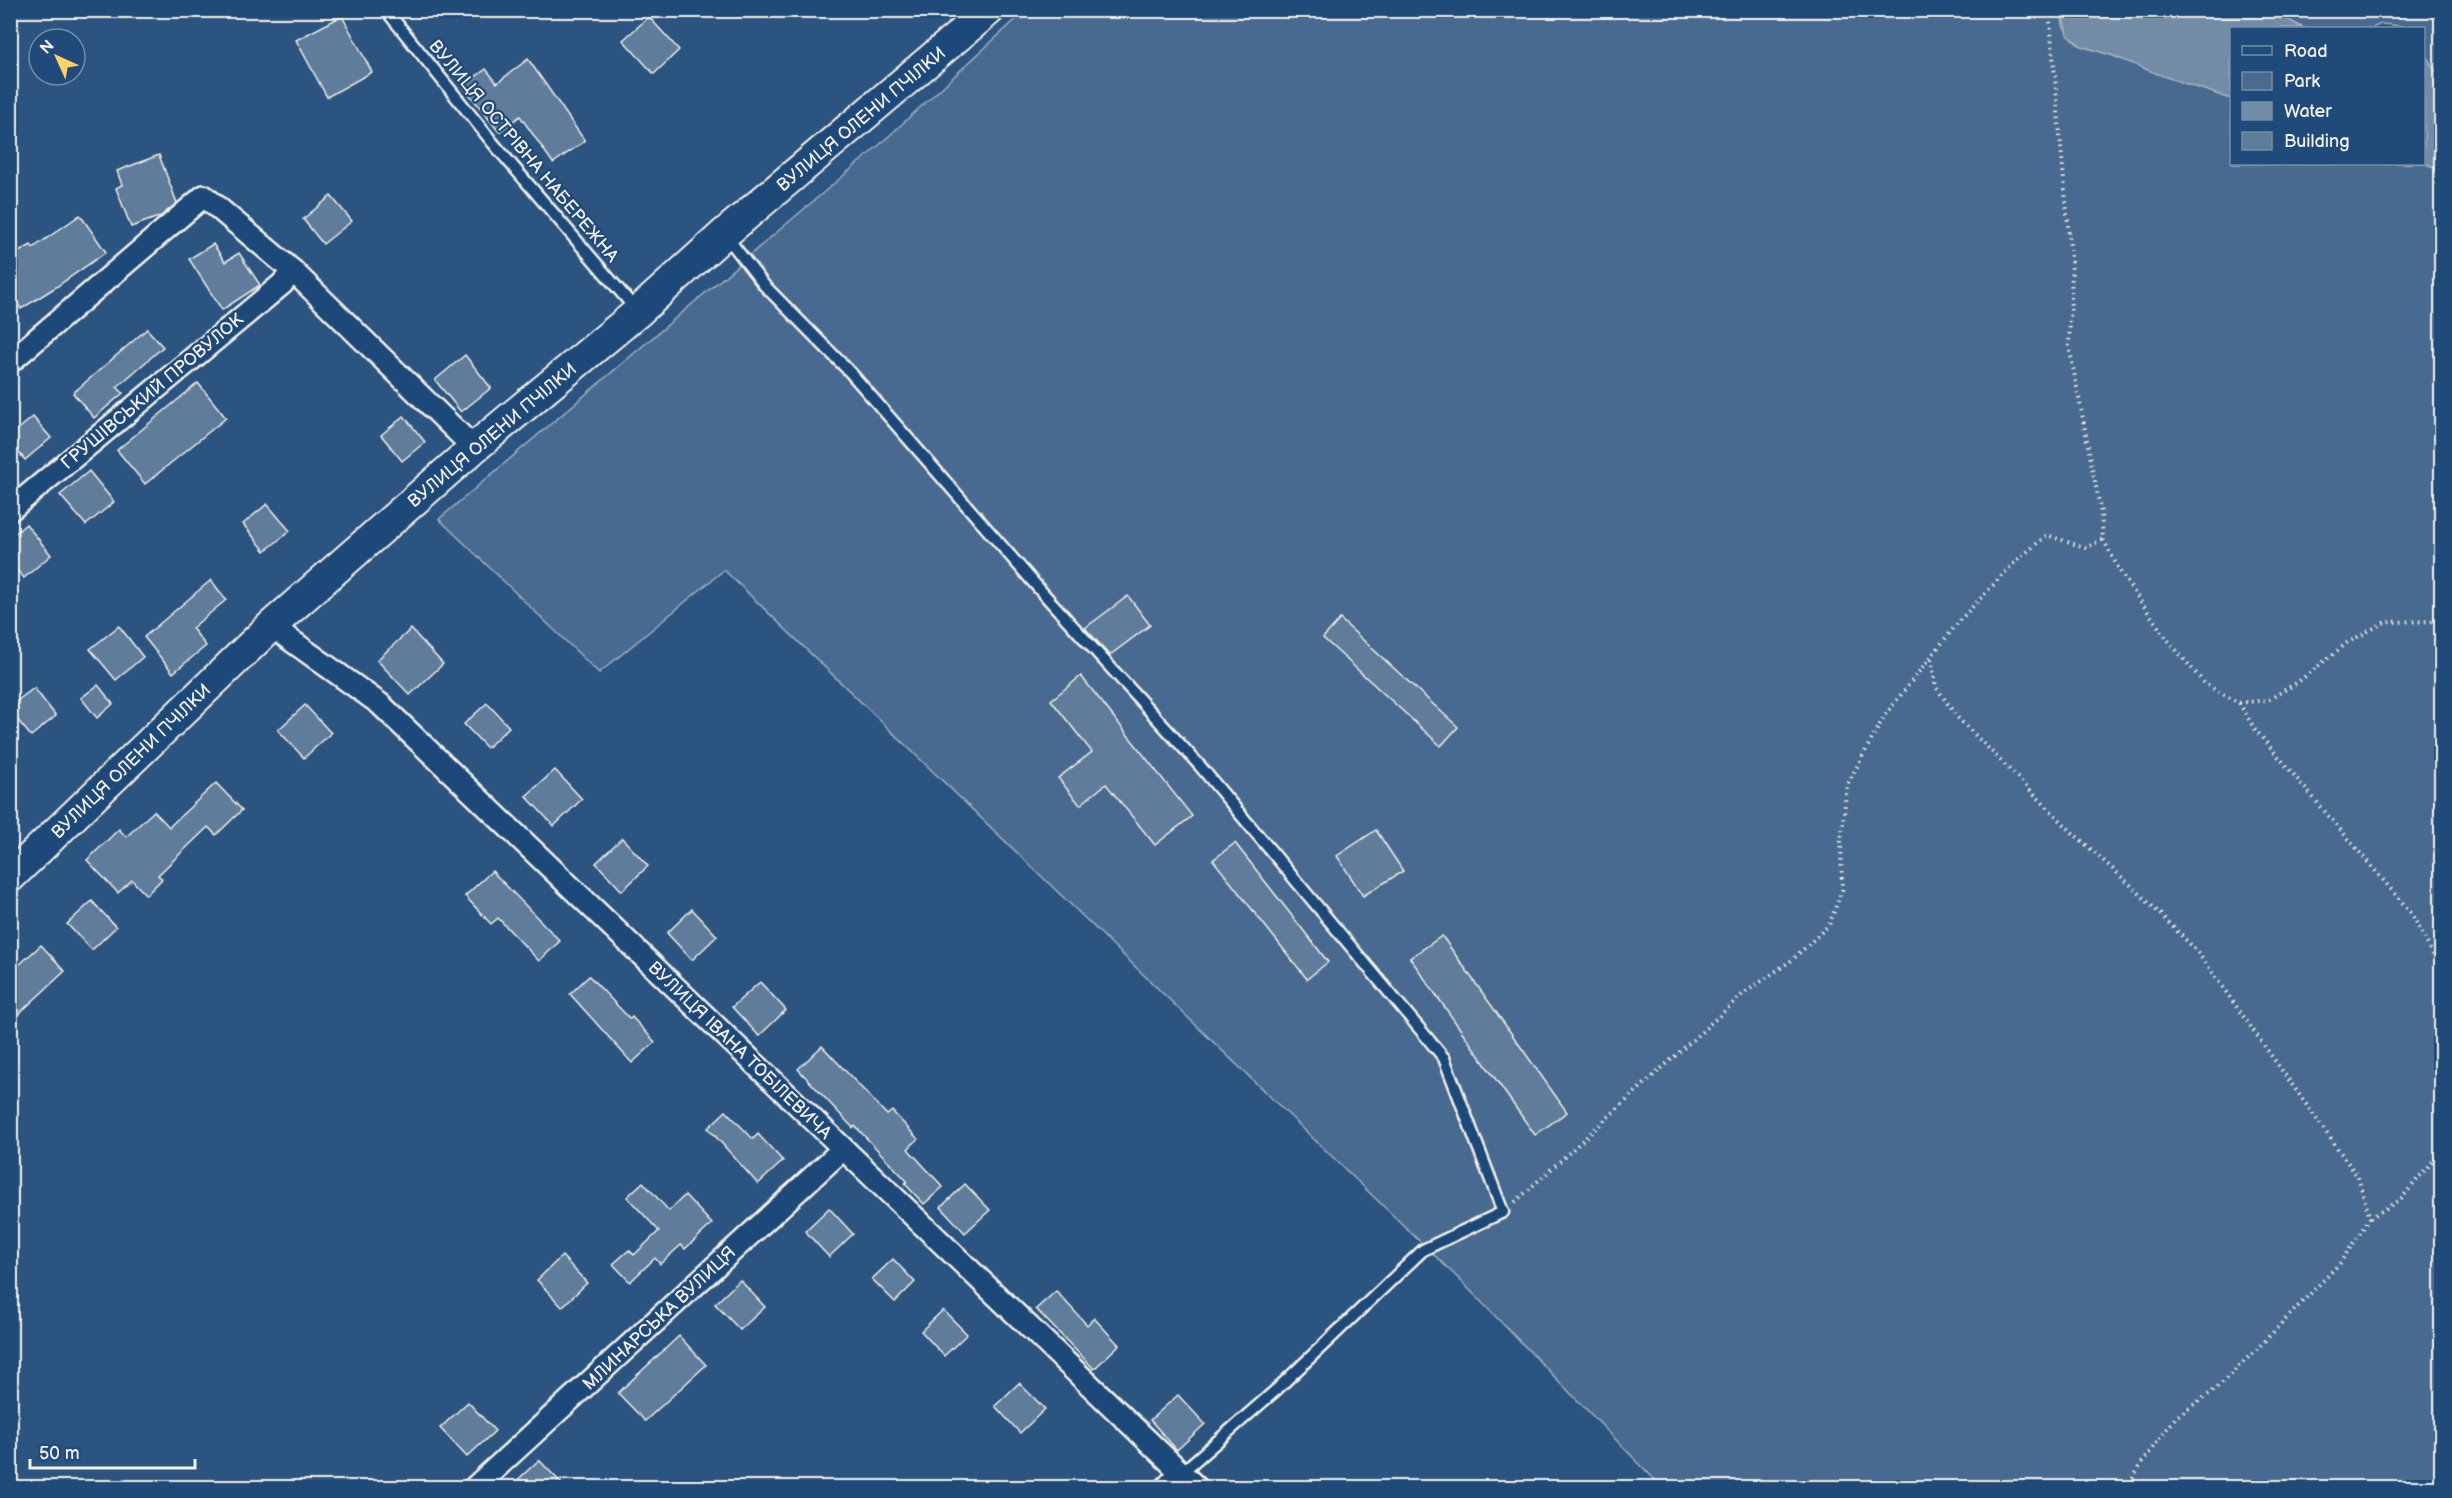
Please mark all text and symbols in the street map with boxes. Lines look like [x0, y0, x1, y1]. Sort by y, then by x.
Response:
north arrow [27, 27, 87, 87]
legend [2230, 27, 2425, 165]
text: N [36, 36, 58, 58]
street label: ВУЛИЦЯ ОСТРІВНА НАБЕРЕЖНА [424, 36, 623, 267]
text: Road [2284, 41, 2328, 62]
street label: ВУЛИЦЯ ОЛЕНИ ПЧІЛКИ [773, 43, 950, 196]
text: Park [2284, 71, 2320, 92]
text: Water [2284, 101, 2332, 122]
text: Building [2284, 131, 2350, 152]
street label: ГРУШІВСЬКИЙ ПРОВУЛОК [57, 309, 248, 474]
street label: ВУЛИЦЯ ОЛЕНИ ПЧІЛКИ [404, 359, 581, 512]
street label: ВУЛИЦЯ ОЛЕНИ ПЧІЛКИ [47, 680, 215, 843]
street label: ВУЛИЦЯ ІВАНА ТОБІЛЕВИЧА [644, 957, 836, 1144]
street label: МЛИНАРСЬКА ВУЛИЦЯ [579, 1242, 740, 1395]
scale bar [30, 1432, 195, 1470]
text: 50 m [39, 1443, 80, 1464]

